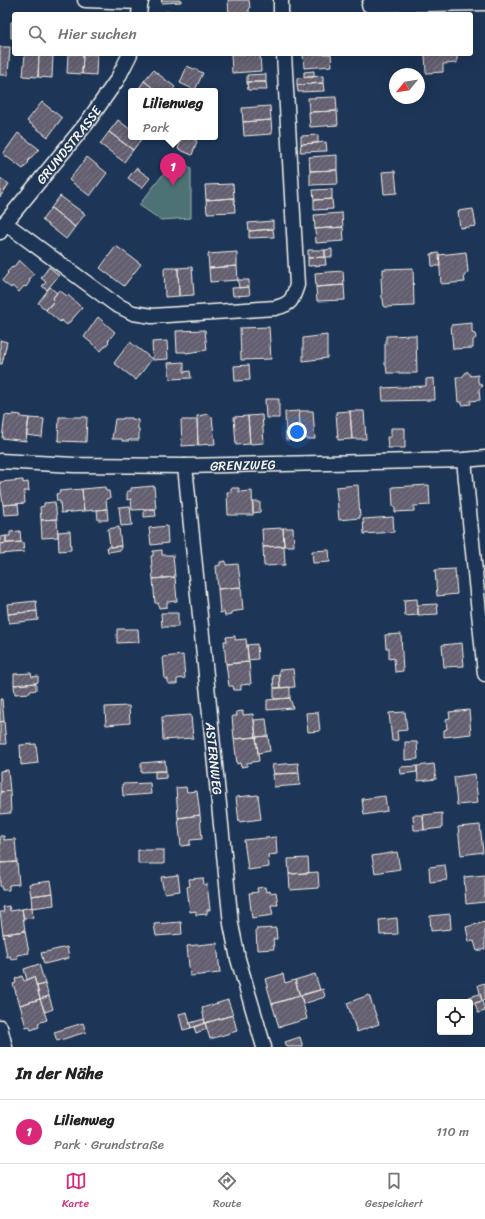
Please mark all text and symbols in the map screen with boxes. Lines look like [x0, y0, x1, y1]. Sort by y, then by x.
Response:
search box [12, 12, 473, 56]
text: Hier suchen [58, 21, 137, 47]
icon: search [26, 23, 48, 45]
north arrow [389, 68, 425, 104]
popup [128, 88, 218, 140]
text: Lilienweg [143, 90, 203, 116]
street label: GRUNDSTRASSE [30, 100, 108, 189]
text: Park [143, 116, 169, 139]
pin: 1 [160, 153, 186, 186]
your location [287, 422, 307, 442]
street label: GRENZWEG [210, 453, 276, 477]
street label: ASTERNWEG [199, 720, 229, 796]
map controls [437, 999, 473, 1035]
button: locate [437, 999, 473, 1035]
text: In der Nähe [16, 1058, 103, 1088]
text: Lilienweg [54, 1107, 114, 1133]
text: 1 [26, 1120, 32, 1143]
text: 110 m [436, 1120, 469, 1143]
text: Park · Grundstraße [54, 1133, 164, 1156]
tab: Karte [62, 1170, 89, 1213]
tab: Route [213, 1170, 241, 1213]
tab: Gespeichert [365, 1170, 423, 1213]

